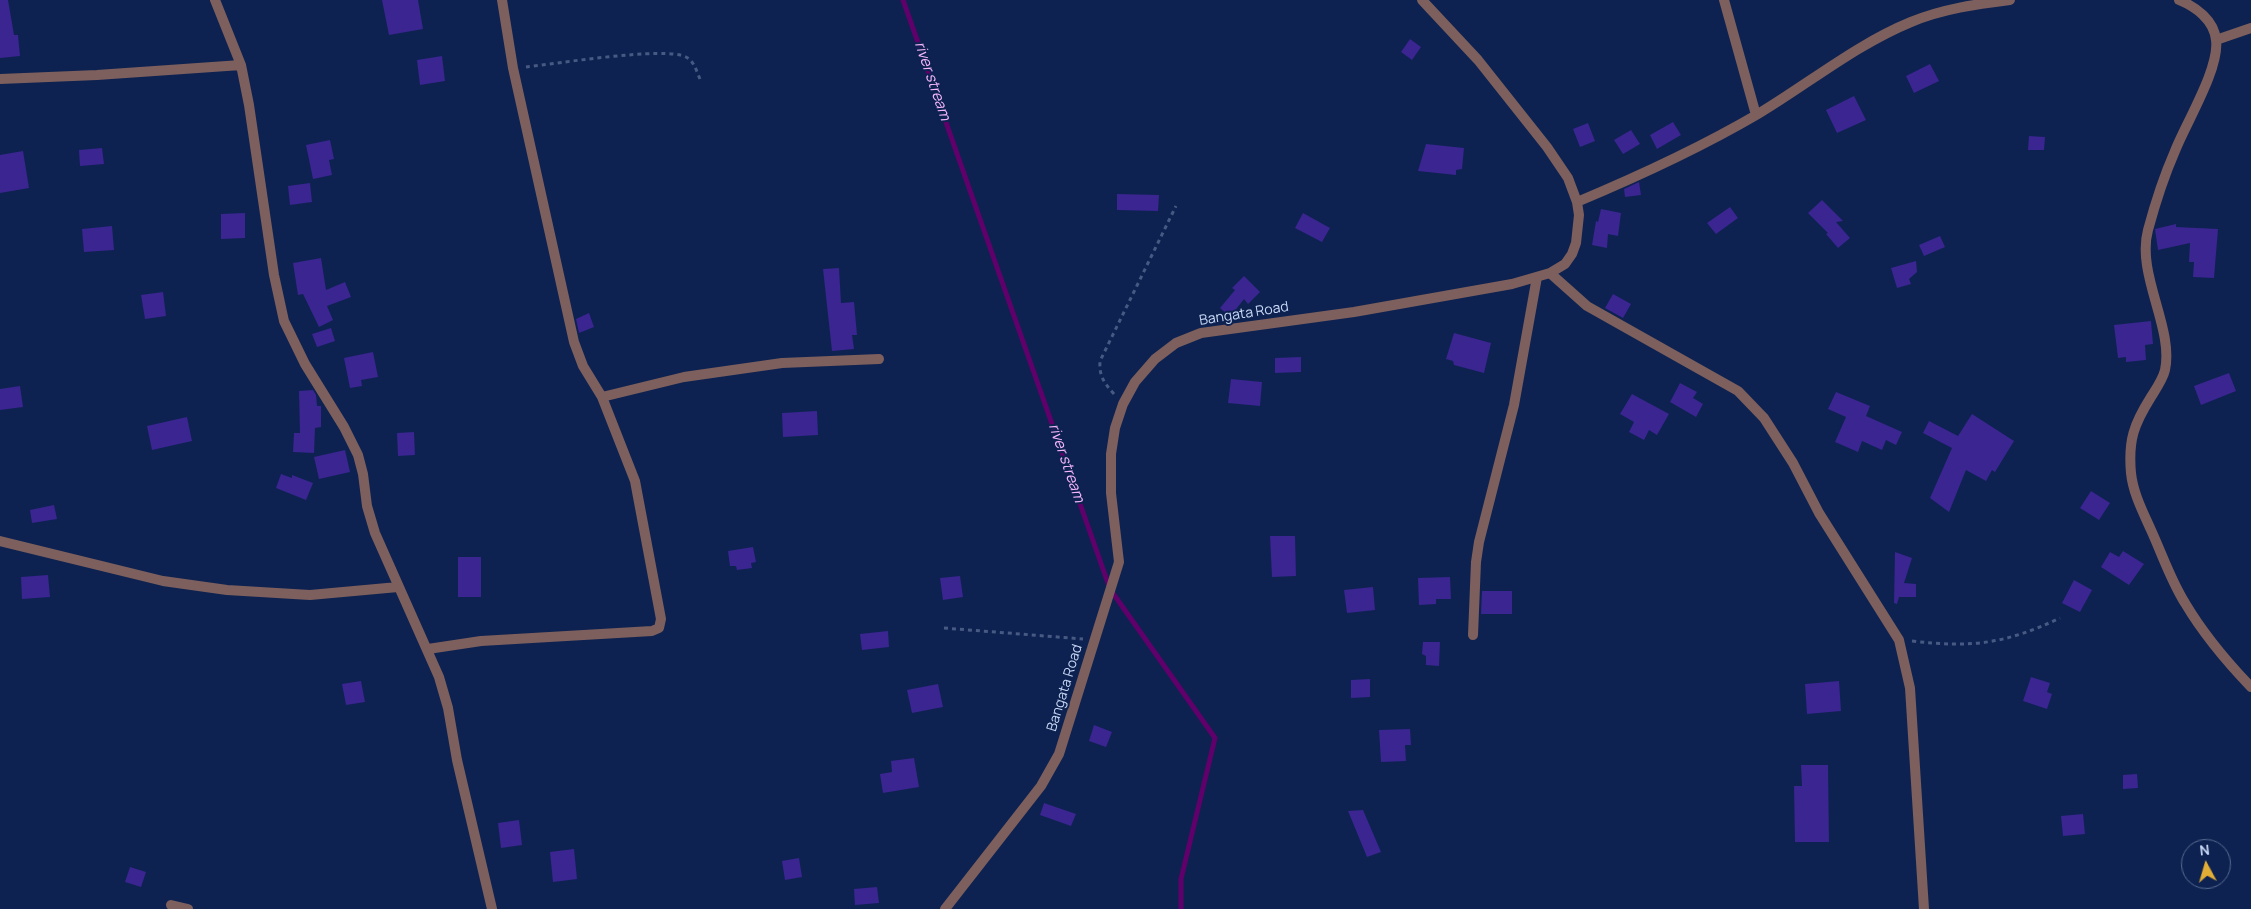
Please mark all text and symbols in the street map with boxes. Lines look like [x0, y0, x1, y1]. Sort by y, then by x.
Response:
water label: river stream [910, 39, 954, 123]
street label: Bangata Road [1198, 299, 1290, 329]
water label: river stream [1044, 421, 1088, 505]
street label: Bangata Road [1044, 642, 1086, 734]
north arrow [2181, 839, 2231, 889]
text: N [2198, 840, 2210, 860]

